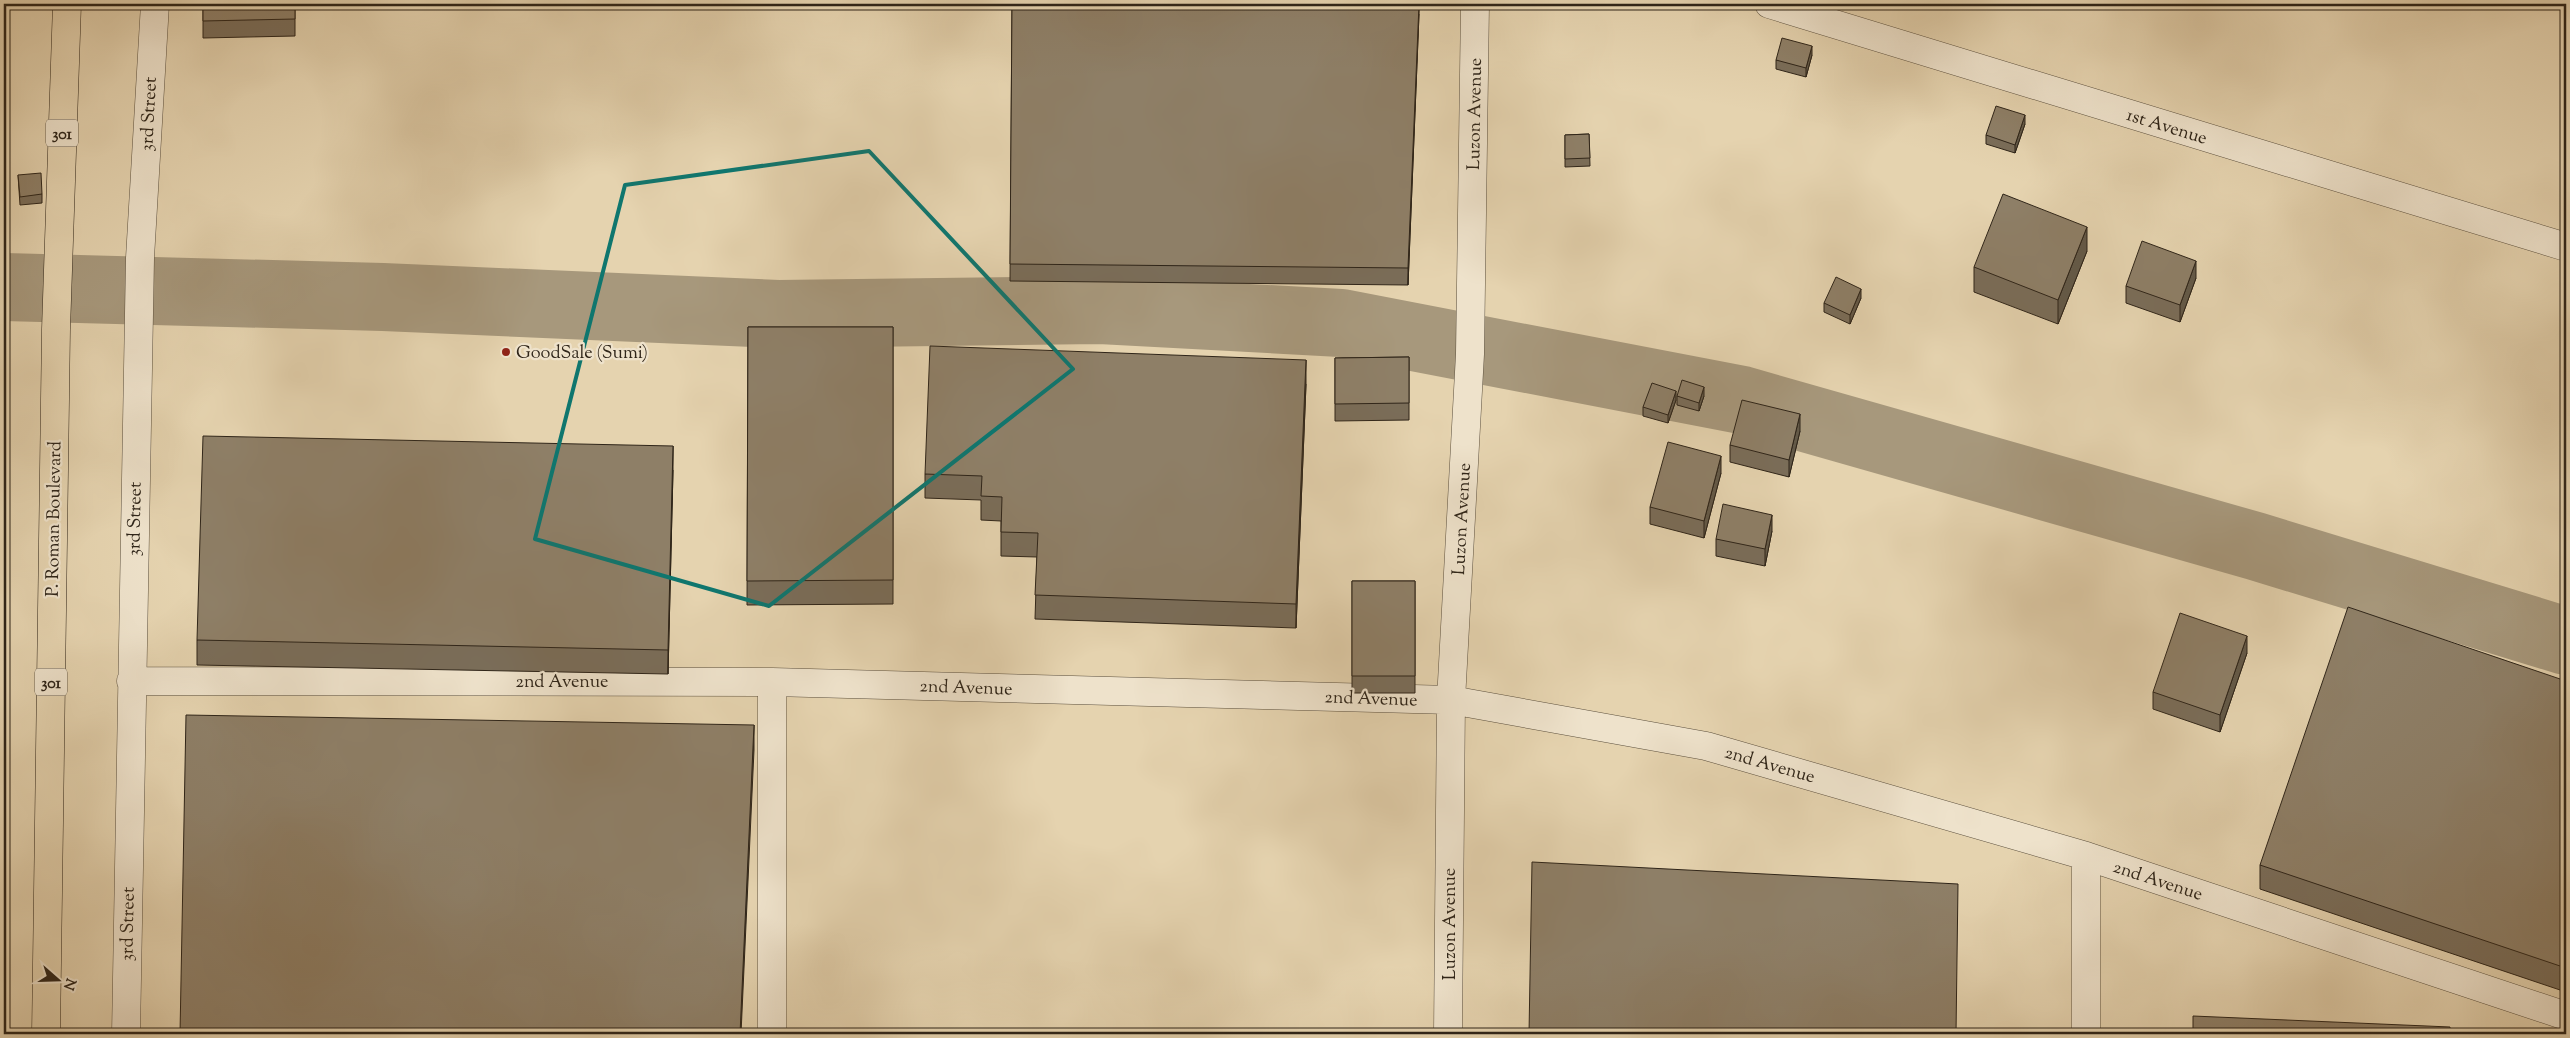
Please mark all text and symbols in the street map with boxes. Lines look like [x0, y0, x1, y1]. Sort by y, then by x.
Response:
street label: Luzon Avenue [1462, 58, 1490, 170]
street label: 3rd Street [135, 76, 165, 152]
street label: 1st Avenue [2123, 103, 2210, 153]
road number: 301 [46, 120, 78, 146]
place label: GoodSale (Sumi) [516, 341, 648, 367]
marker: GoodSale (Sumi) [500, 346, 512, 358]
street label: P. Roman Boulevard [41, 441, 69, 597]
street label: Luzon Avenue [1447, 462, 1479, 576]
street label: 3rd Street [122, 482, 150, 556]
road number: 301 [35, 669, 67, 696]
street label: 2nd Avenue [515, 670, 609, 696]
street label: 2nd Avenue [919, 674, 1013, 704]
street label: 2nd Avenue [1324, 685, 1418, 715]
street label: 2nd Avenue [1721, 741, 1818, 791]
street label: 2nd Avenue [2109, 855, 2206, 909]
street label: Luzon Avenue [1438, 868, 1464, 980]
street label: 3rd Street [115, 887, 143, 961]
north arrow [32, 956, 82, 1006]
text: N [57, 975, 80, 992]

